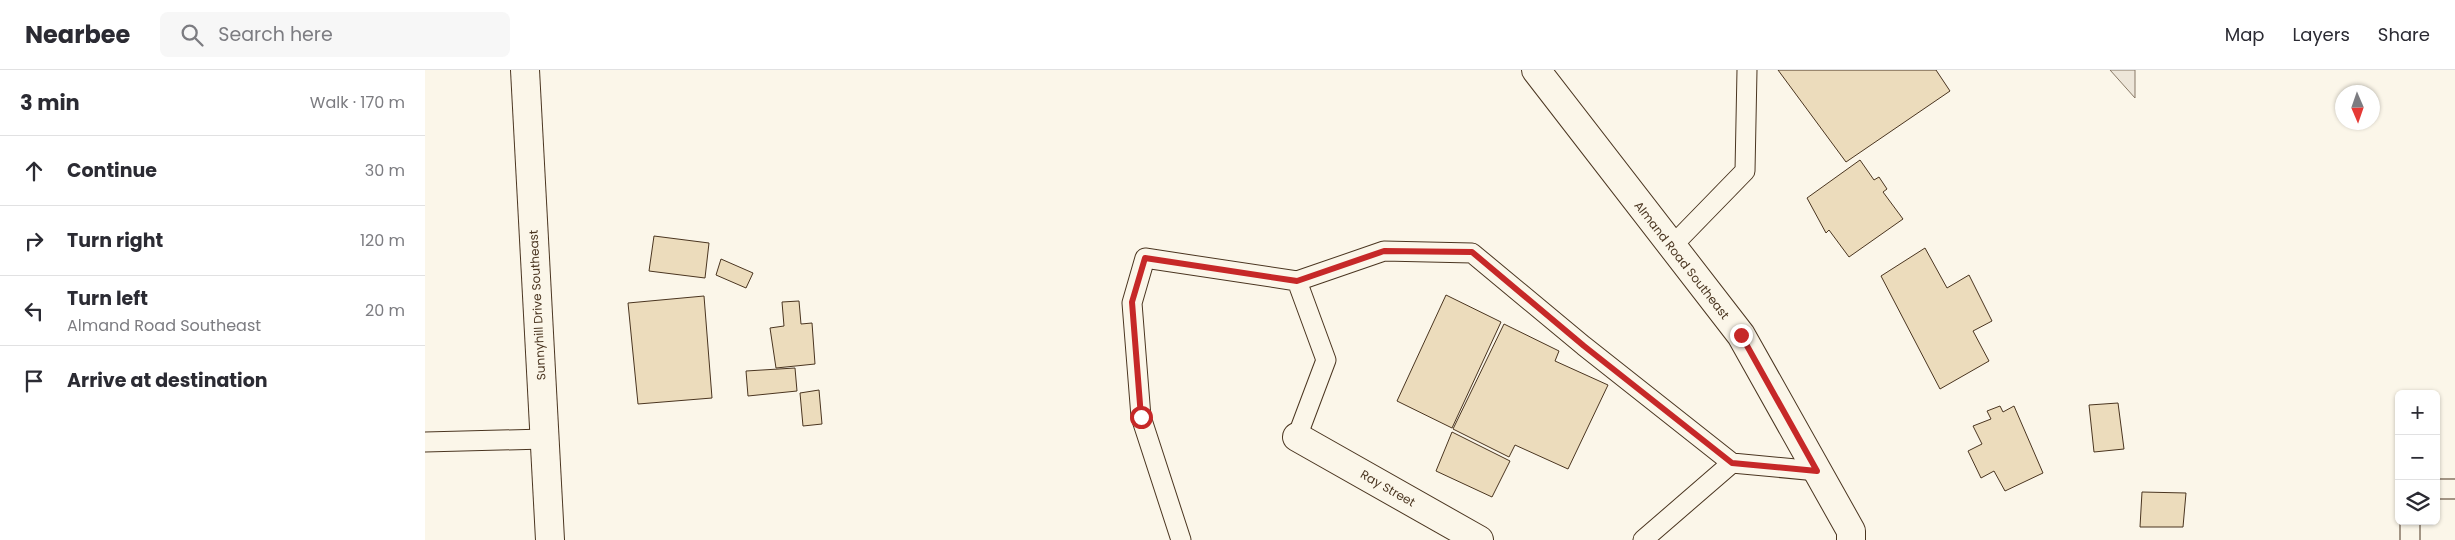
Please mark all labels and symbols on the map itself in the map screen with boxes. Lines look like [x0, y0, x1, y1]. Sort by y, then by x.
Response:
north arrow [2335, 85, 2380, 130]
street label: Almand Road Southeast [1630, 197, 1734, 323]
street label: Sunnyhill Drive Southeast [525, 229, 549, 381]
route end [1730, 324, 1753, 347]
route start [1130, 406, 1153, 429]
street label: Ray Street [1358, 466, 1418, 510]

